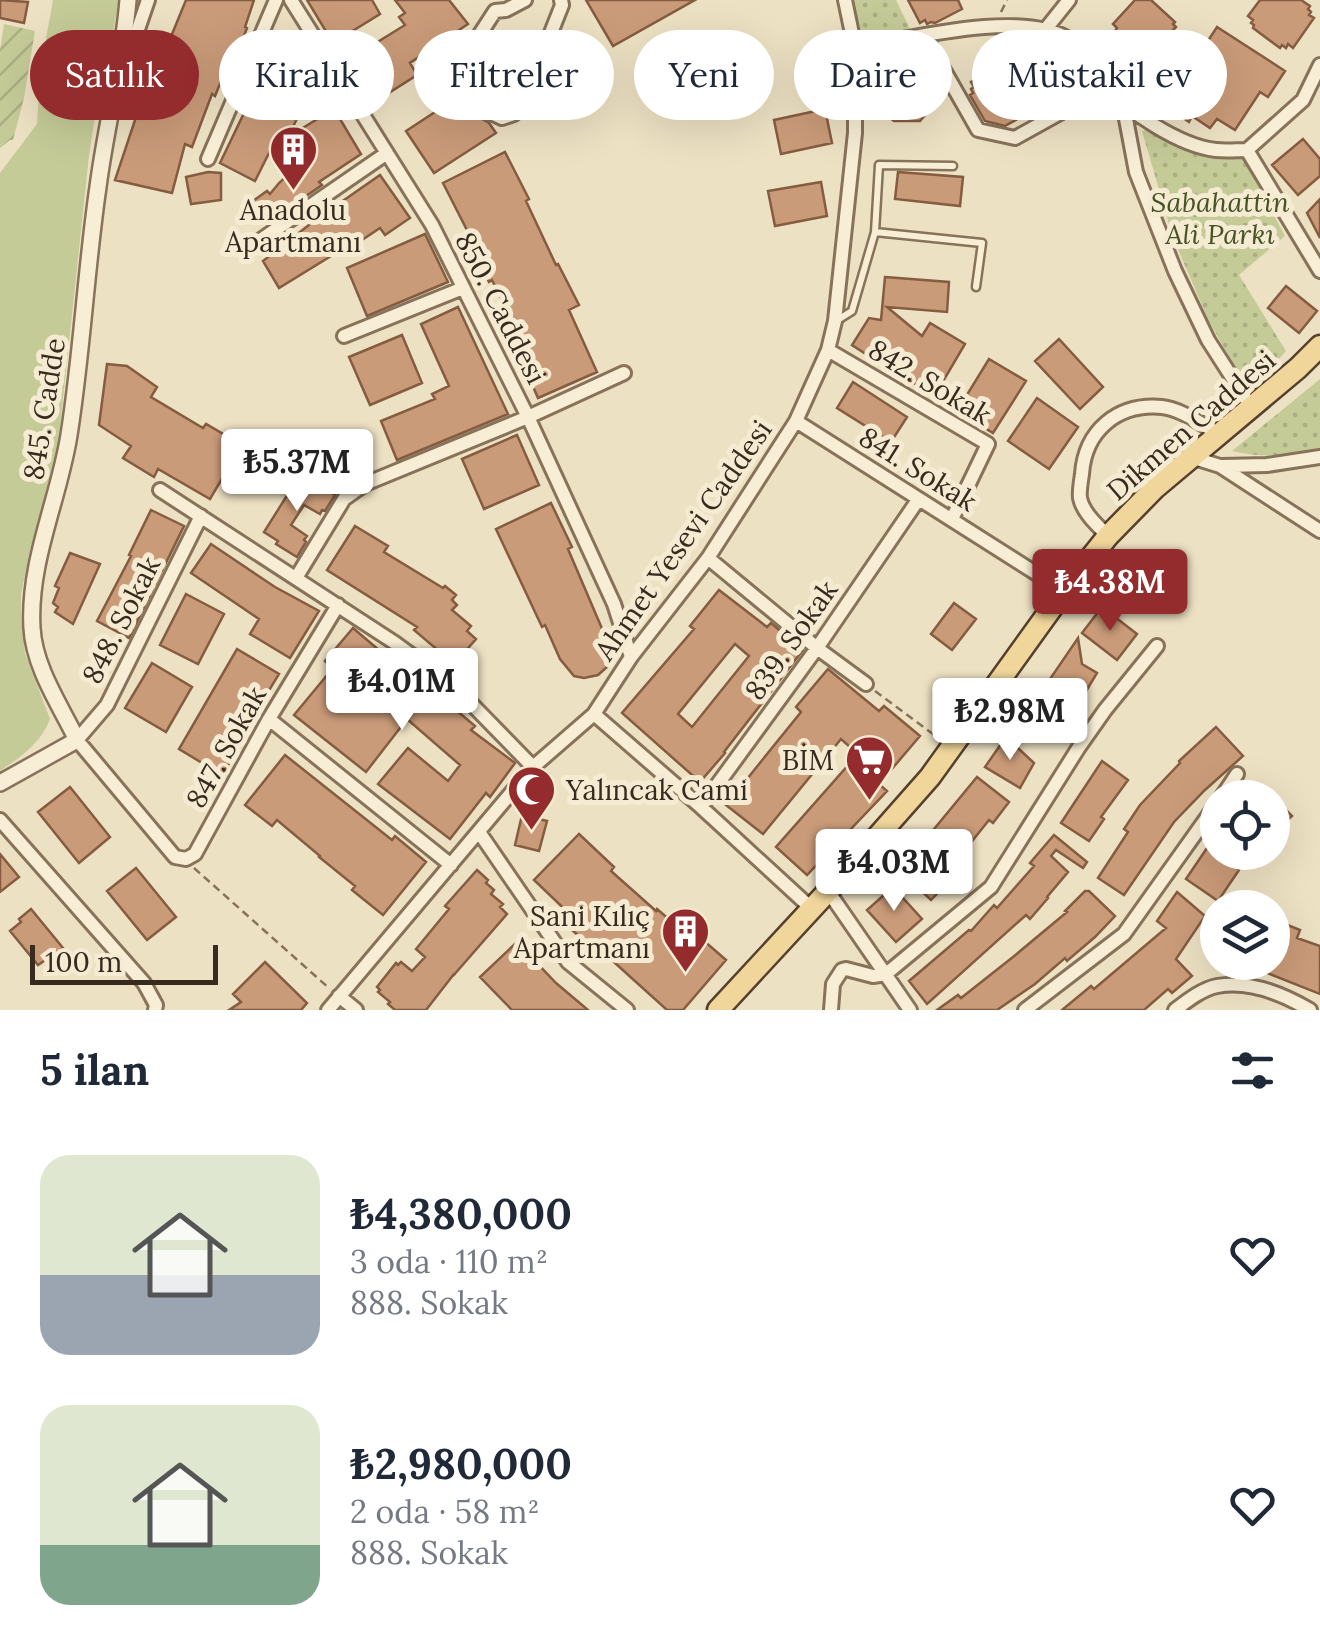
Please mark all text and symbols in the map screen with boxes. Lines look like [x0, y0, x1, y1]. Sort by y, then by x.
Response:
chip: Satılık [30, 30, 199, 120]
chip: Kiralık [219, 30, 394, 120]
chip: Filtreler [414, 30, 614, 120]
chip: Yeni [634, 30, 774, 120]
chip: Daire [794, 30, 952, 120]
chip: Müstakil ev [972, 30, 1227, 120]
building icon: Anadolu Apartmanı [267, 124, 319, 192]
park label: Sabahattin Ali Parkı [1151, 184, 1289, 252]
place label: Anadolu Apartmanı [224, 192, 361, 260]
street label: 850. Caddesi [447, 226, 555, 390]
street label: 842. Sokak [862, 331, 998, 433]
street label: 845. Cadde [15, 336, 73, 482]
street label: Dikmen Caddesi [1099, 342, 1283, 508]
street label: Ahmet Yesevi Caddesi [586, 413, 779, 668]
street label: 841. Sokak [852, 419, 984, 519]
pin: ₺5.37M [216, 429, 378, 514]
text: ₺5.37M [243, 441, 351, 482]
pin: ₺4.38M [1029, 549, 1191, 634]
street label: 848. Sokak [74, 550, 168, 690]
text: ₺4.38M [1054, 561, 1166, 602]
street label: 839. Sokak [737, 573, 845, 707]
pin: ₺4.01M [321, 648, 483, 733]
text: ₺4.01M [348, 660, 456, 701]
pin: ₺2.98M [929, 678, 1091, 763]
street label: 847. Sokak [178, 680, 274, 814]
text: ₺2.98M [954, 690, 1066, 731]
supermarket icon: BİM [843, 734, 895, 802]
place label: BİM [782, 742, 834, 778]
mosque icon: Yalıncak Cami [505, 764, 557, 832]
place label: Yalıncak Cami [565, 772, 748, 808]
map controls [1200, 780, 1290, 980]
button: locate [1200, 780, 1290, 870]
pin: ₺4.03M [813, 829, 975, 914]
text: ₺4.03M [838, 841, 950, 882]
button: layers [1200, 890, 1290, 980]
place label: Sani Kılıç Apartmanı [513, 898, 650, 966]
building icon: Sani Kılıç Apartmanı [659, 906, 711, 974]
scale bar [30, 940, 218, 984]
text: 100 m [45, 944, 122, 980]
text: 5 ilan [40, 1043, 149, 1097]
icon: filters [1225, 1043, 1280, 1098]
text: ₺4,380,000 [350, 1187, 572, 1241]
icon: home [120, 1195, 240, 1315]
icon: heart [1225, 1228, 1280, 1283]
text: 3 oda · 110 m² [350, 1241, 548, 1282]
text: 888. Sokak [350, 1282, 508, 1323]
text: ₺2,980,000 [350, 1437, 572, 1491]
icon: home [120, 1445, 240, 1565]
icon: heart [1225, 1478, 1280, 1533]
text: 2 oda · 58 m² [350, 1491, 540, 1532]
text: 888. Sokak [350, 1532, 508, 1573]

